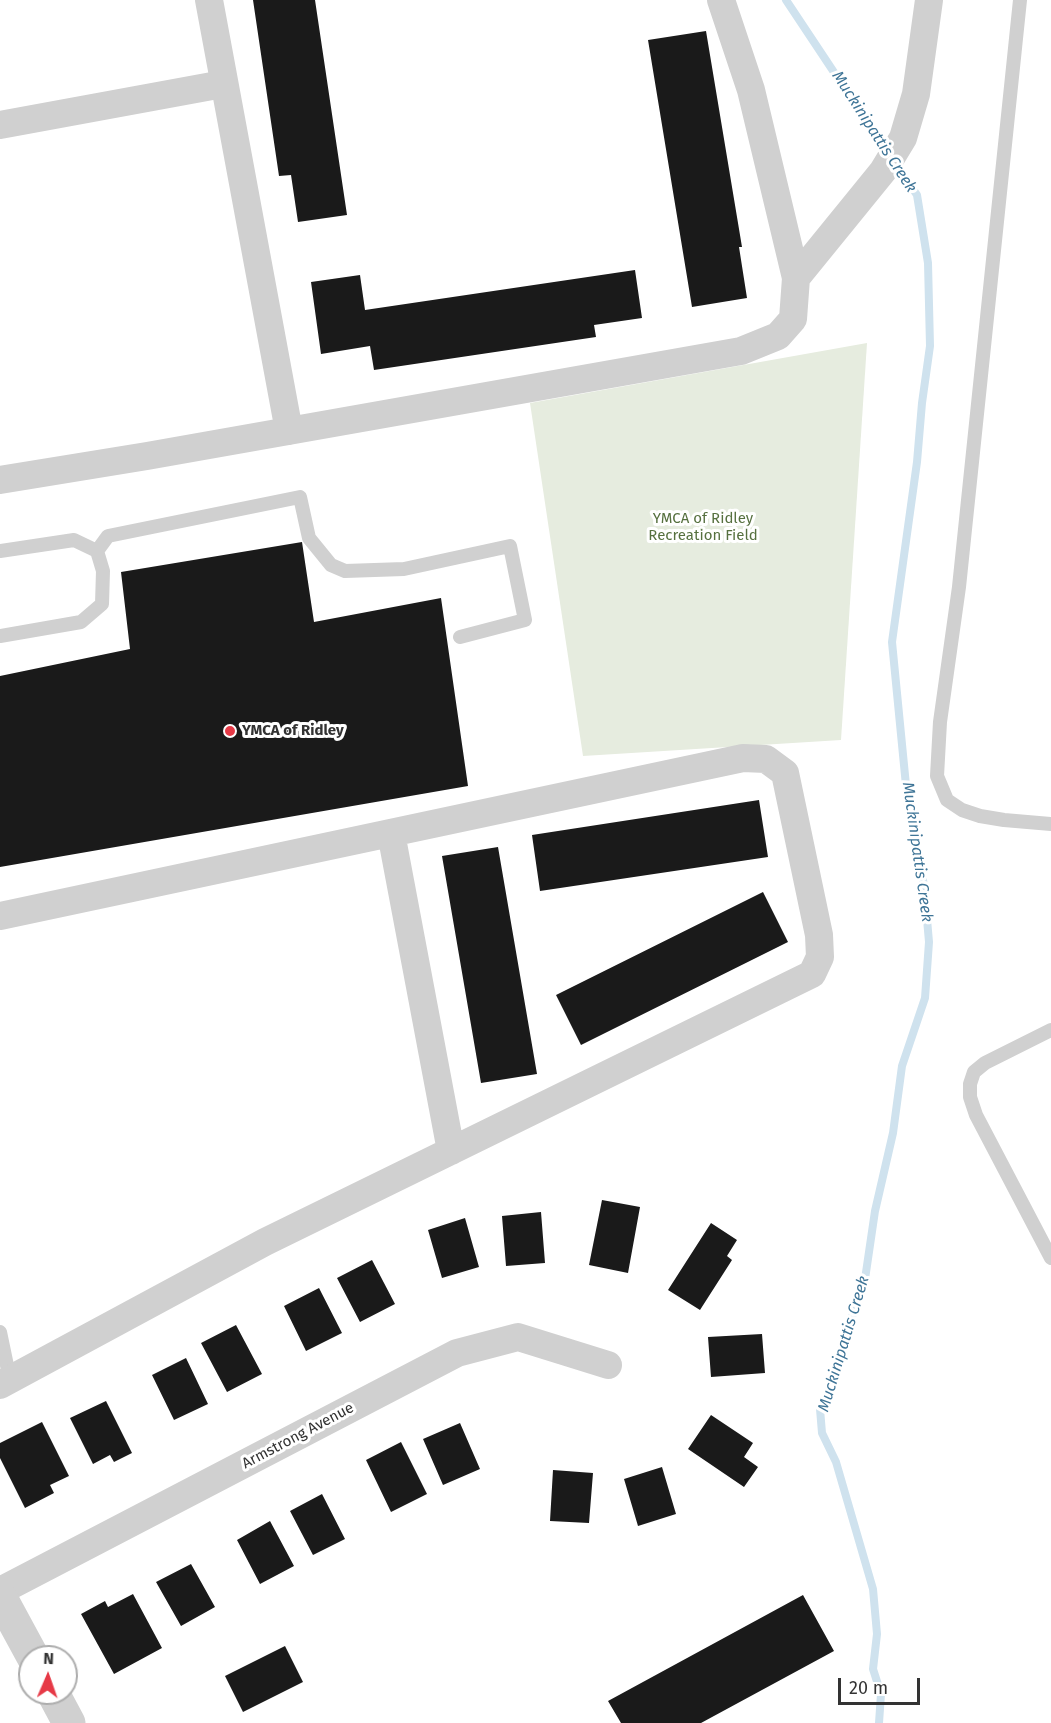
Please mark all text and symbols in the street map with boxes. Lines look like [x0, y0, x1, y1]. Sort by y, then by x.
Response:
water label: Muckinipattis Creek [827, 68, 921, 196]
park label: YMCA of Ridley Recreation Field [648, 510, 758, 545]
place label: YMCA of Ridley [242, 722, 344, 740]
marker: YMCA of Ridley [223, 724, 237, 738]
water label: Muckinipattis Creek [898, 781, 936, 923]
water label: Muckinipattis Creek [814, 1274, 874, 1414]
street label: Armstrong Avenue [239, 1399, 357, 1473]
north arrow [18, 1645, 78, 1705]
text: N [43, 1649, 54, 1668]
scale bar [841, 1666, 924, 1704]
text: 20 m [849, 1677, 888, 1699]

